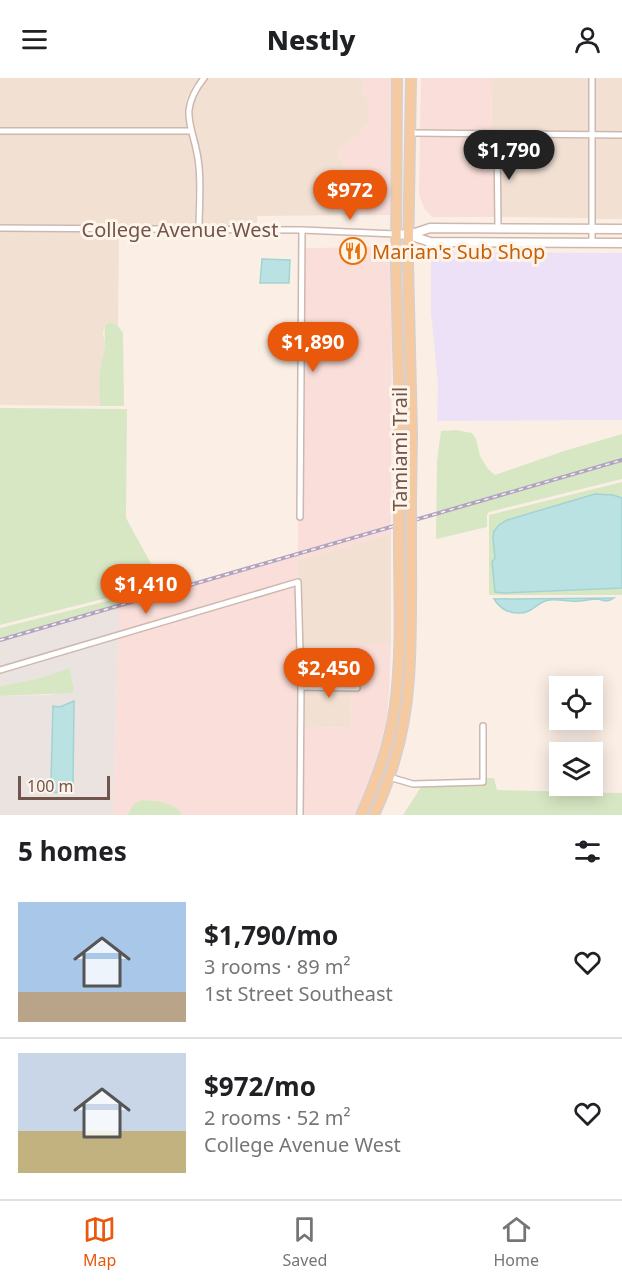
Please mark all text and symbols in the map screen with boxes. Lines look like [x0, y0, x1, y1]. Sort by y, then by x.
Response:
text: Nestly [267, 21, 355, 58]
icon: menu [18, 23, 51, 56]
icon: person [571, 23, 604, 56]
pin: $1,790 [460, 130, 558, 181]
text: $1,790 [478, 136, 540, 163]
pin: $972 [314, 170, 386, 221]
text: $972 [327, 176, 373, 203]
street label: College Avenue West [82, 216, 278, 243]
restaurant icon: Marian's Sub Shop [338, 236, 368, 266]
place label: Marian's Sub Shop [372, 238, 545, 265]
pin: $1,890 [264, 322, 362, 373]
text: $1,890 [282, 328, 344, 355]
street label: Tamiami Trail [386, 387, 413, 511]
pin: $1,410 [97, 564, 195, 615]
text: $1,410 [115, 570, 177, 597]
pin: $2,450 [280, 648, 378, 699]
text: $2,450 [298, 654, 360, 681]
map controls [549, 676, 603, 796]
button: locate [549, 676, 603, 730]
button: layers [549, 742, 603, 796]
scale bar [18, 773, 110, 800]
text: 100 m [27, 775, 74, 797]
text: 5 homes [18, 833, 127, 869]
icon: filters [571, 835, 604, 868]
text: $1,790/mo [204, 917, 338, 953]
icon: home [66, 926, 138, 998]
icon: heart [571, 946, 604, 979]
text: 3 rooms · 89 m² [204, 953, 351, 980]
text: 1st Street Southeast [204, 980, 393, 1007]
text: $972/mo [204, 1068, 316, 1104]
icon: home [66, 1077, 138, 1149]
icon: heart [571, 1097, 604, 1130]
text: 2 rooms · 52 m² [204, 1104, 351, 1131]
text: College Avenue West [204, 1131, 401, 1158]
tab: Map [83, 1213, 116, 1271]
tab: Saved [283, 1213, 327, 1271]
tab: Home [493, 1213, 539, 1271]

